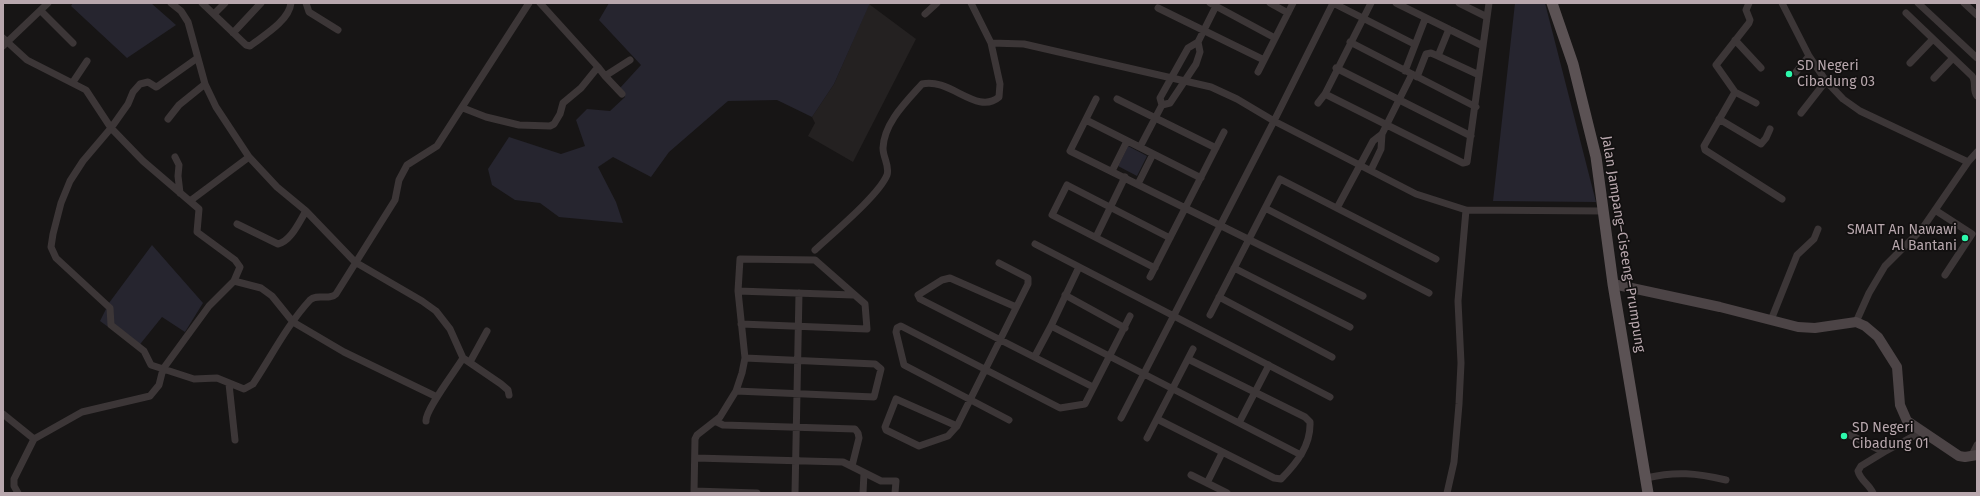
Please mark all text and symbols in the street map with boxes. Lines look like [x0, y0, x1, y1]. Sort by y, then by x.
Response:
place label: SD Negeri Cibadung 03 [1797, 58, 1875, 90]
marker: SD Negeri Cibadung 03 [1784, 69, 1794, 79]
street label: Jalan Jampang–Ciseeng–Prumpung [1598, 134, 1648, 354]
place label: SMAIT An Nawawi Al Bantani [1847, 222, 1957, 254]
marker: SMAIT An Nawawi Al Bantani [1960, 233, 1970, 243]
place label: SD Negeri Cibadung 01 [1852, 420, 1929, 452]
marker: SD Negeri Cibadung 01 [1839, 431, 1849, 441]

